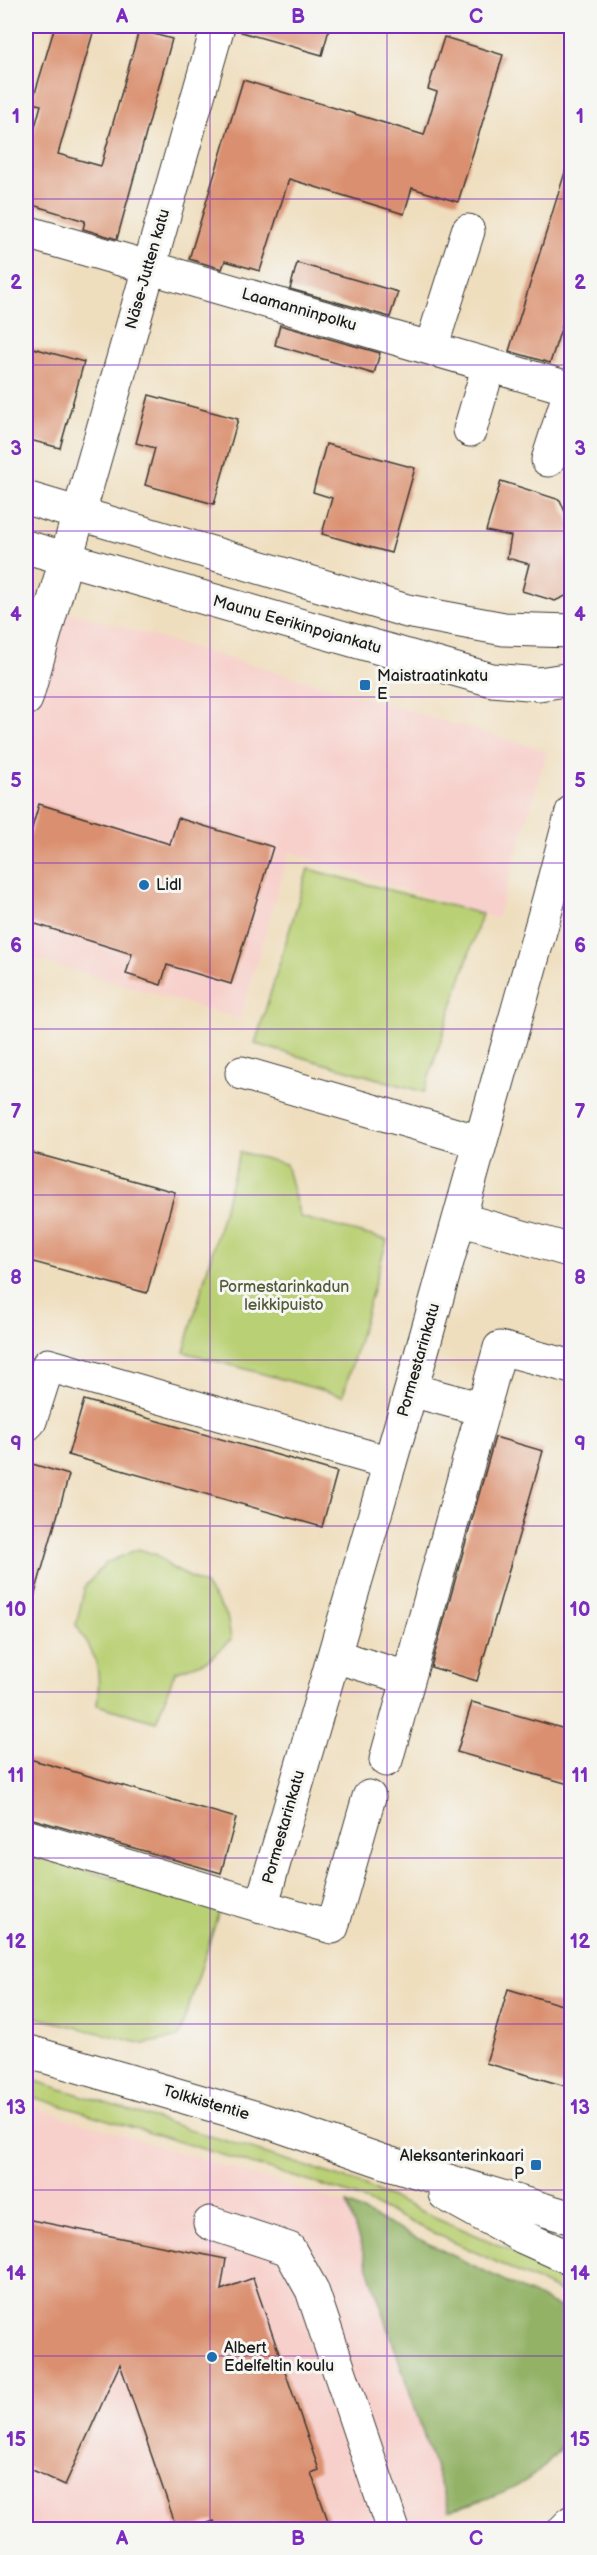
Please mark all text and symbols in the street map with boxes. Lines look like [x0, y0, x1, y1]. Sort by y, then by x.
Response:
text: A [115, 5, 129, 29]
text: B [291, 5, 305, 29]
text: C [469, 5, 483, 29]
text: 1 [12, 105, 20, 129]
text: 1 [576, 105, 584, 129]
street label: Näse-Jutten katu [122, 207, 174, 331]
text: 2 [10, 271, 22, 295]
text: 2 [574, 271, 586, 295]
street label: Laamanninpolku [239, 285, 359, 335]
text: 3 [10, 437, 22, 461]
text: 3 [574, 437, 586, 461]
street label: Maunu Eerikinpojankatu [211, 592, 383, 658]
text: 4 [10, 603, 22, 627]
text: 4 [574, 603, 586, 627]
place label: Maistraatinkatu E [377, 667, 488, 704]
marker: Maistraatinkatu E [358, 678, 372, 692]
text: 5 [10, 769, 22, 793]
text: 5 [574, 769, 586, 793]
place label: Lidl [156, 876, 182, 895]
marker: Lidl [137, 878, 151, 892]
text: 6 [10, 934, 22, 958]
text: 6 [574, 934, 586, 958]
text: 7 [10, 1100, 22, 1124]
text: 7 [574, 1100, 586, 1124]
text: 8 [10, 1266, 22, 1290]
text: 8 [574, 1266, 586, 1290]
park label: Pormestarinkadun leikkipuisto [219, 1278, 349, 1315]
street label: Pormestarinkatu [394, 1301, 444, 1419]
text: 9 [10, 1432, 22, 1456]
text: 9 [574, 1432, 586, 1456]
text: 10 [6, 1598, 26, 1622]
text: 10 [570, 1598, 590, 1622]
text: 11 [8, 1764, 24, 1788]
text: 11 [572, 1764, 588, 1788]
street label: Pormestarinkatu [259, 1768, 309, 1886]
text: 12 [6, 1930, 26, 1954]
text: 12 [570, 1930, 590, 1954]
street label: Tolkkistentie [161, 2082, 252, 2125]
text: 13 [6, 2096, 26, 2120]
text: 13 [570, 2096, 590, 2120]
place label: Aleksanterinkaari P [400, 2147, 524, 2184]
marker: Aleksanterinkaari P [529, 2158, 543, 2172]
text: 14 [6, 2262, 26, 2286]
text: 14 [570, 2262, 590, 2286]
place label: Albert Edelfeltin koulu [224, 2339, 334, 2376]
marker: Albert Edelfeltin koulu [205, 2350, 219, 2364]
text: 15 [6, 2428, 26, 2452]
text: 15 [570, 2428, 590, 2452]
text: A [115, 2527, 129, 2551]
text: B [291, 2527, 305, 2551]
text: C [469, 2527, 483, 2551]

